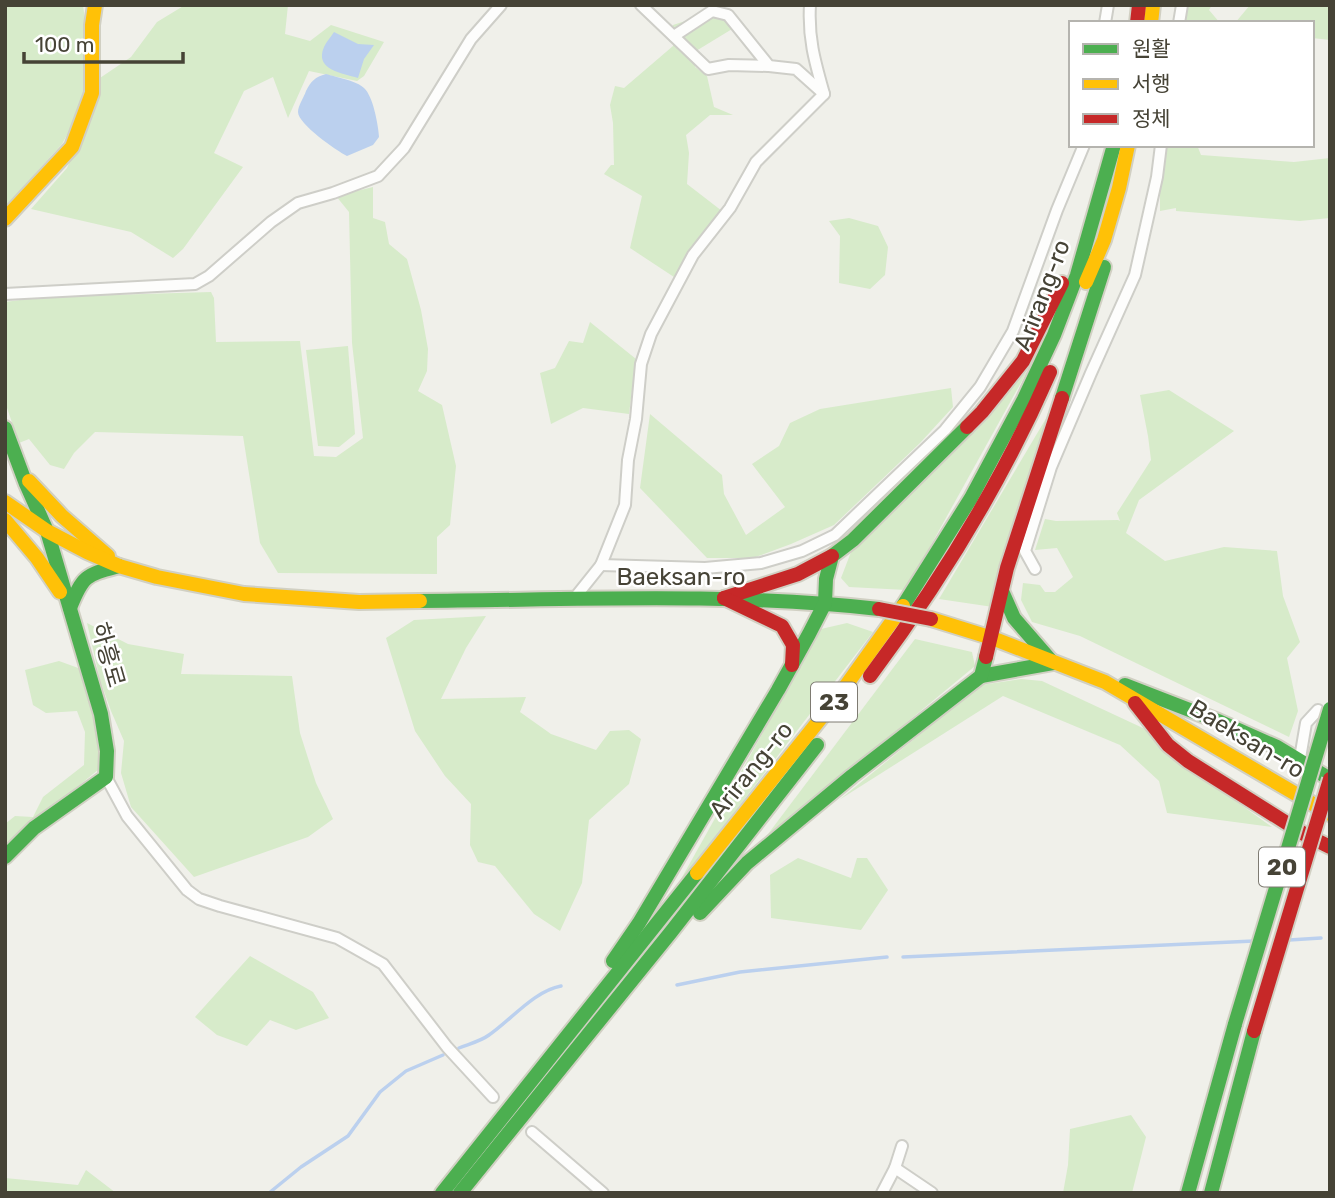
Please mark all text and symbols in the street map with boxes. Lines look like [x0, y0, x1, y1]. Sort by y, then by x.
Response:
scale bar [24, 21, 184, 65]
legend [1069, 21, 1314, 147]
text: 100 m [35, 32, 94, 57]
text: 원활 [1132, 36, 1171, 61]
text: 서행 [1132, 71, 1171, 96]
text: 정체 [1132, 106, 1171, 131]
street label: Arirang-ro [1008, 236, 1076, 354]
street label: Baeksan-ro [616, 563, 746, 591]
street label: 하흥로 [85, 619, 131, 691]
road number: 23 [811, 682, 857, 722]
street label: Baeksan-ro [1184, 694, 1310, 784]
street label: Arirang-ro [704, 716, 798, 824]
road number: 20 [1259, 848, 1305, 887]

